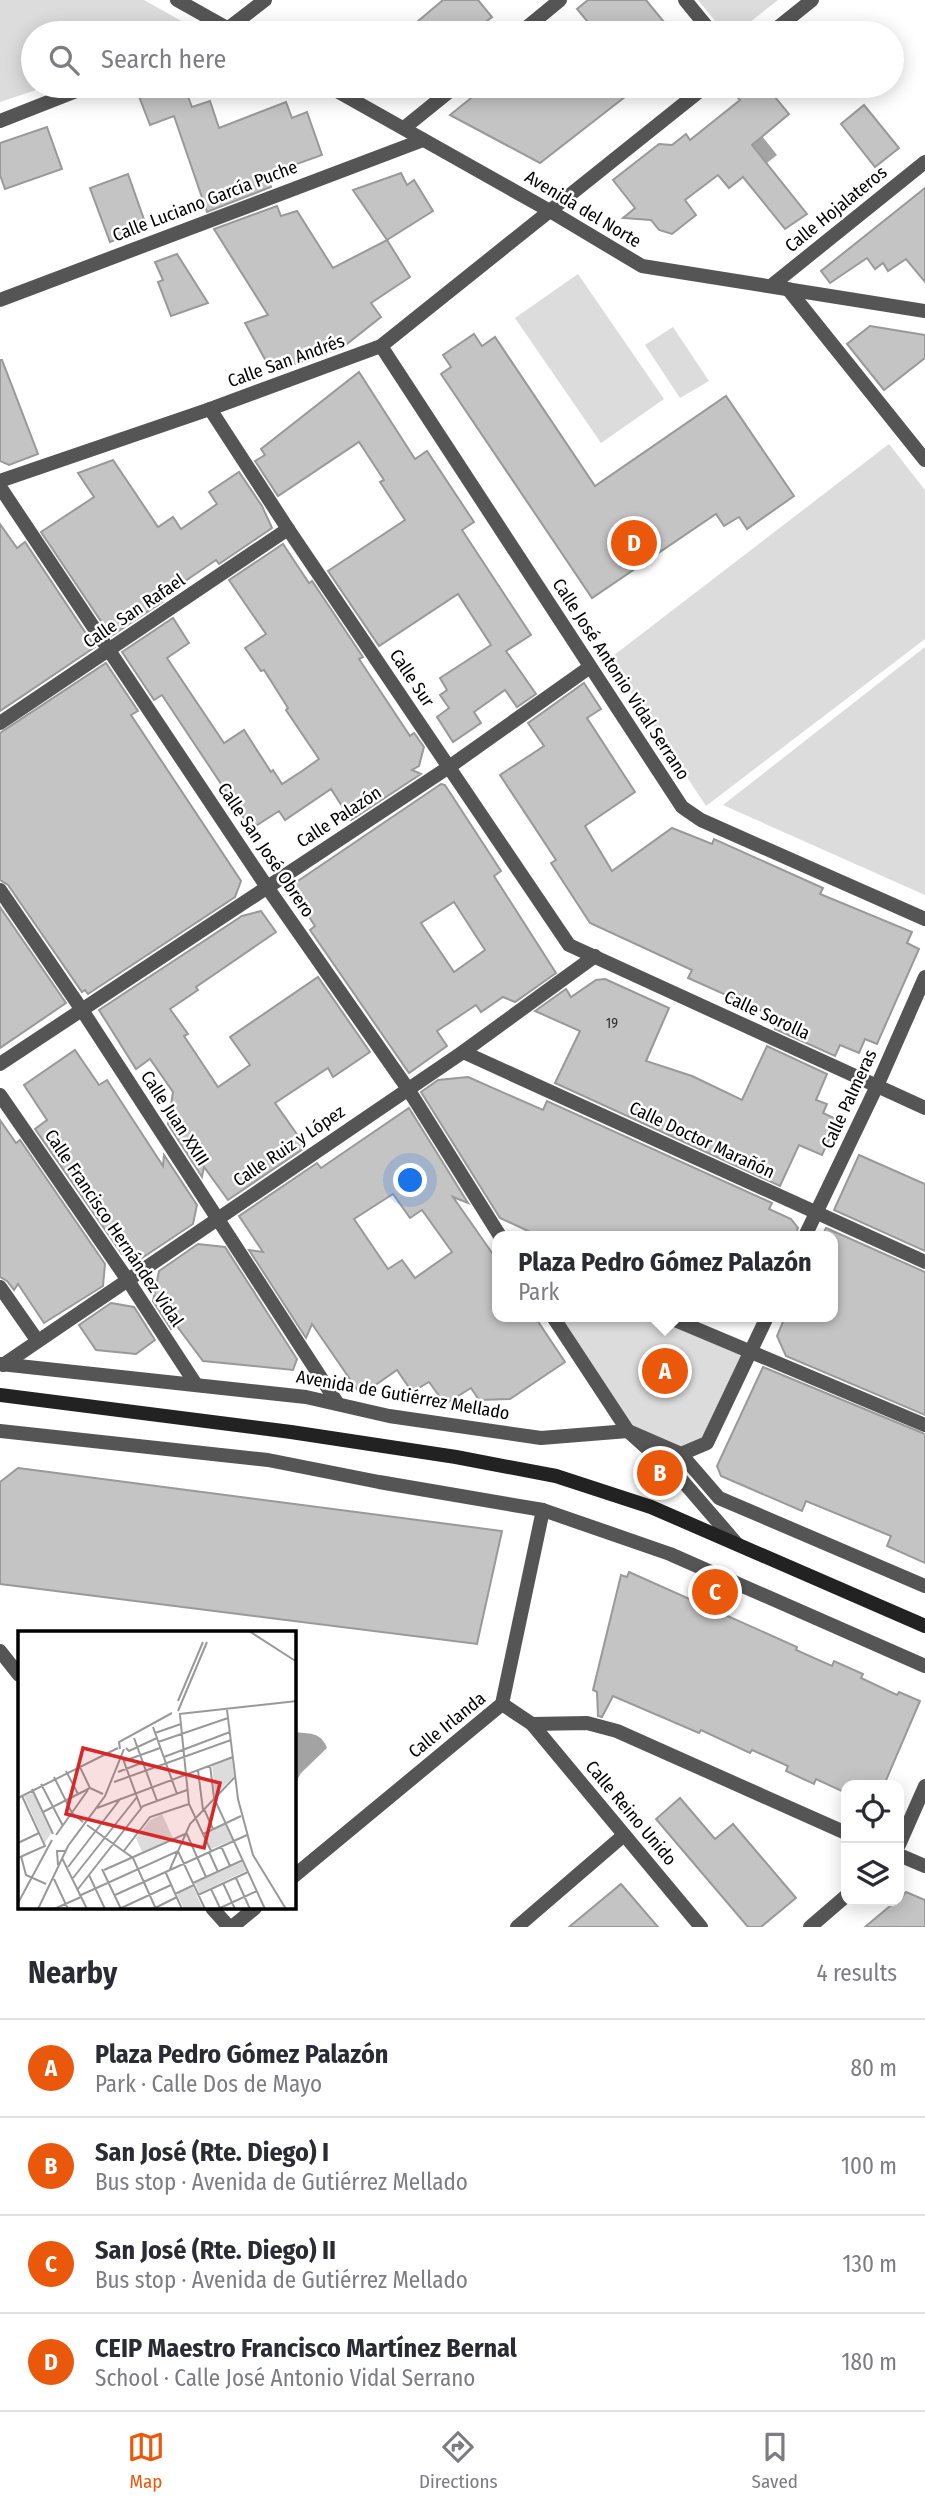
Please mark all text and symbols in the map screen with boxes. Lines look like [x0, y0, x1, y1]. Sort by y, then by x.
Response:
search box [21, 21, 904, 98]
icon: search [45, 41, 83, 79]
text: Search here [101, 44, 226, 75]
street label: Calle Luciano García Puche [109, 156, 301, 246]
street label: Calle Hojalateros [781, 161, 892, 257]
street label: Avenida del Norte [521, 166, 645, 252]
street label: Calle San Andrés [225, 330, 348, 392]
pin: D [611, 517, 657, 569]
street label: Calle San Rafael [79, 569, 189, 653]
street label: Calle José Antonio Vidal Serrano [548, 574, 694, 784]
street label: Calle Sur [385, 645, 440, 712]
street label: Calle San José Obrero [213, 779, 319, 921]
street label: Calle Palazón [292, 781, 386, 853]
street label: Calle Sorolla [721, 986, 814, 1044]
house number: 19 [606, 1015, 618, 1032]
street label: Calle Palmeras [816, 1046, 882, 1152]
street label: Calle Juan XXIII [136, 1066, 214, 1170]
street label: Calle Doctor Marañón [626, 1097, 778, 1183]
street label: Calle Ruiz y López [229, 1101, 349, 1191]
street label: Calle Francisco Hernández Vidal [40, 1125, 188, 1331]
your location [393, 1163, 427, 1197]
popup [492, 1231, 838, 1322]
text: Plaza Pedro Gómez Palazón [518, 1247, 812, 1278]
text: Park [518, 1278, 559, 1306]
pin: A [642, 1345, 688, 1397]
street label: Avenida de Gutiérrez Mellado [295, 1365, 511, 1425]
pin: B [637, 1447, 683, 1499]
pin: C [692, 1566, 738, 1618]
inset map [18, 1631, 296, 1910]
street label: Calle Irlanda [404, 1687, 490, 1763]
street label: Calle Reino Unido [581, 1756, 681, 1870]
map controls [841, 1780, 904, 1906]
button: locate [841, 1780, 904, 1843]
button: layers [841, 1843, 904, 1906]
text: Nearby [28, 1955, 117, 1991]
text: 4 results [816, 1959, 897, 1987]
text: Plaza Pedro Gómez Palazón [95, 2039, 388, 2070]
text: A [45, 2054, 57, 2082]
text: 80 m [850, 2054, 897, 2082]
text: Park · Calle Dos de Mayo [95, 2070, 322, 2098]
text: San José (Rte. Diego) I [95, 2137, 329, 2168]
text: B [45, 2152, 57, 2180]
text: 100 m [841, 2152, 897, 2180]
text: Bus stop · Avenida de Gutiérrez Mellado [95, 2168, 468, 2196]
text: San José (Rte. Diego) II [95, 2235, 336, 2266]
text: C [45, 2250, 57, 2278]
text: 130 m [843, 2250, 897, 2278]
text: Bus stop · Avenida de Gutiérrez Mellado [95, 2266, 468, 2294]
text: CEIP Maestro Francisco Martínez Bernal [95, 2333, 517, 2364]
text: D [44, 2348, 58, 2376]
text: 180 m [841, 2348, 897, 2376]
text: School · Calle José Antonio Vidal Serrano [95, 2364, 475, 2392]
tab: Map [127, 2428, 165, 2493]
tab: Directions [419, 2428, 498, 2493]
tab: Saved [752, 2428, 798, 2493]

